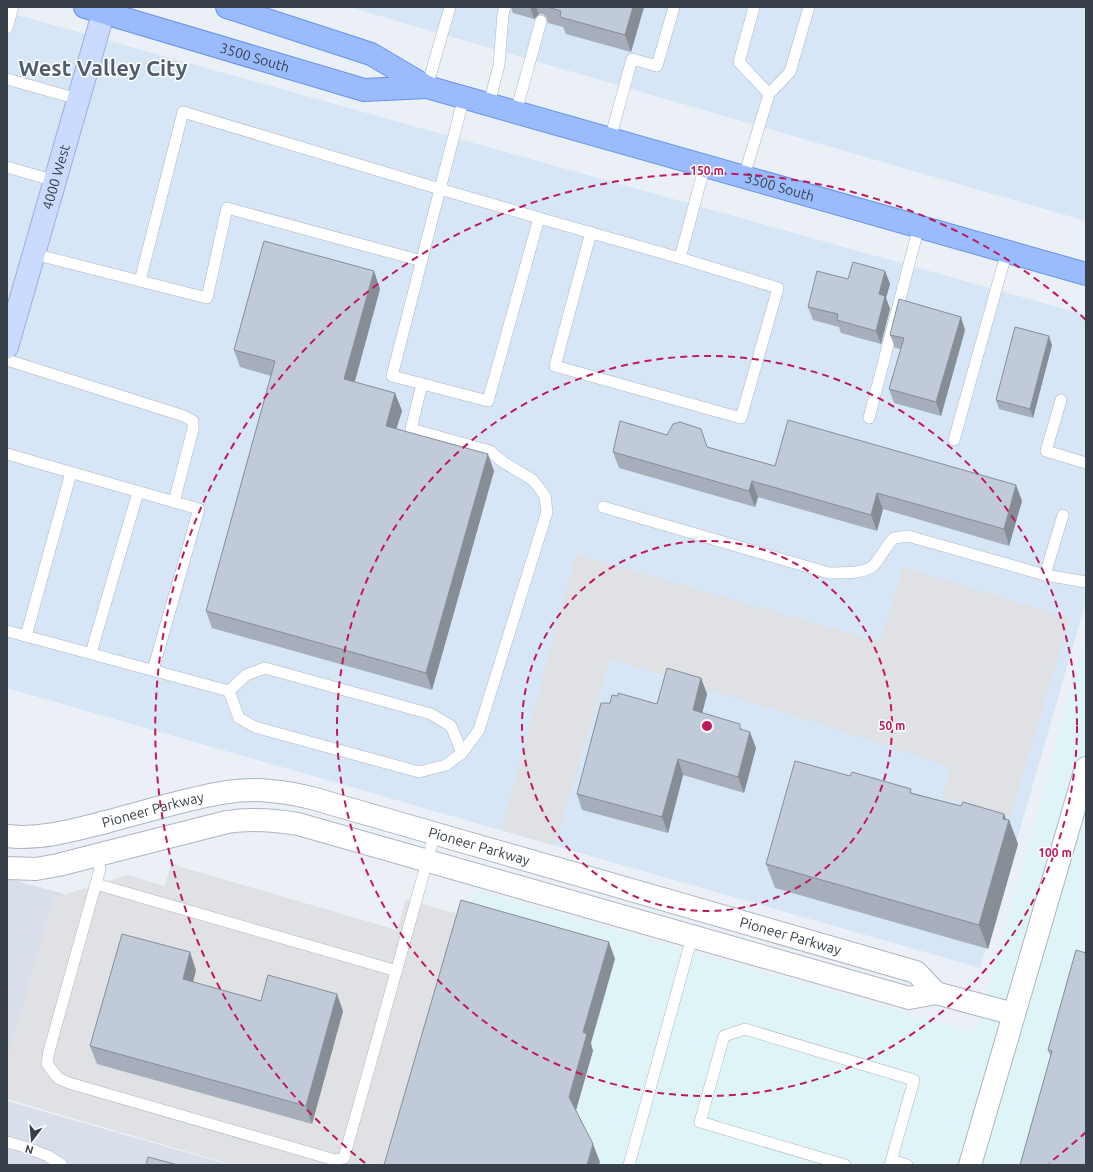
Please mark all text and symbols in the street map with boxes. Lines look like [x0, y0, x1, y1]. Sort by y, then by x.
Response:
street label: 3500 South [218, 40, 291, 75]
district label: West Valley City [19, 55, 188, 80]
street label: 4000 West [39, 142, 73, 211]
text: 150 m [690, 164, 724, 177]
street label: 3500 South [743, 170, 816, 205]
centre of rings [700, 719, 714, 733]
text: 50 m [879, 719, 905, 732]
street label: Pioneer Parkway [100, 789, 205, 831]
street label: Pioneer Parkway [427, 824, 532, 868]
text: 100 m [1038, 846, 1072, 859]
street label: Pioneer Parkway [738, 914, 843, 958]
north arrow [12, 1120, 52, 1160]
text: N [24, 1143, 35, 1157]

